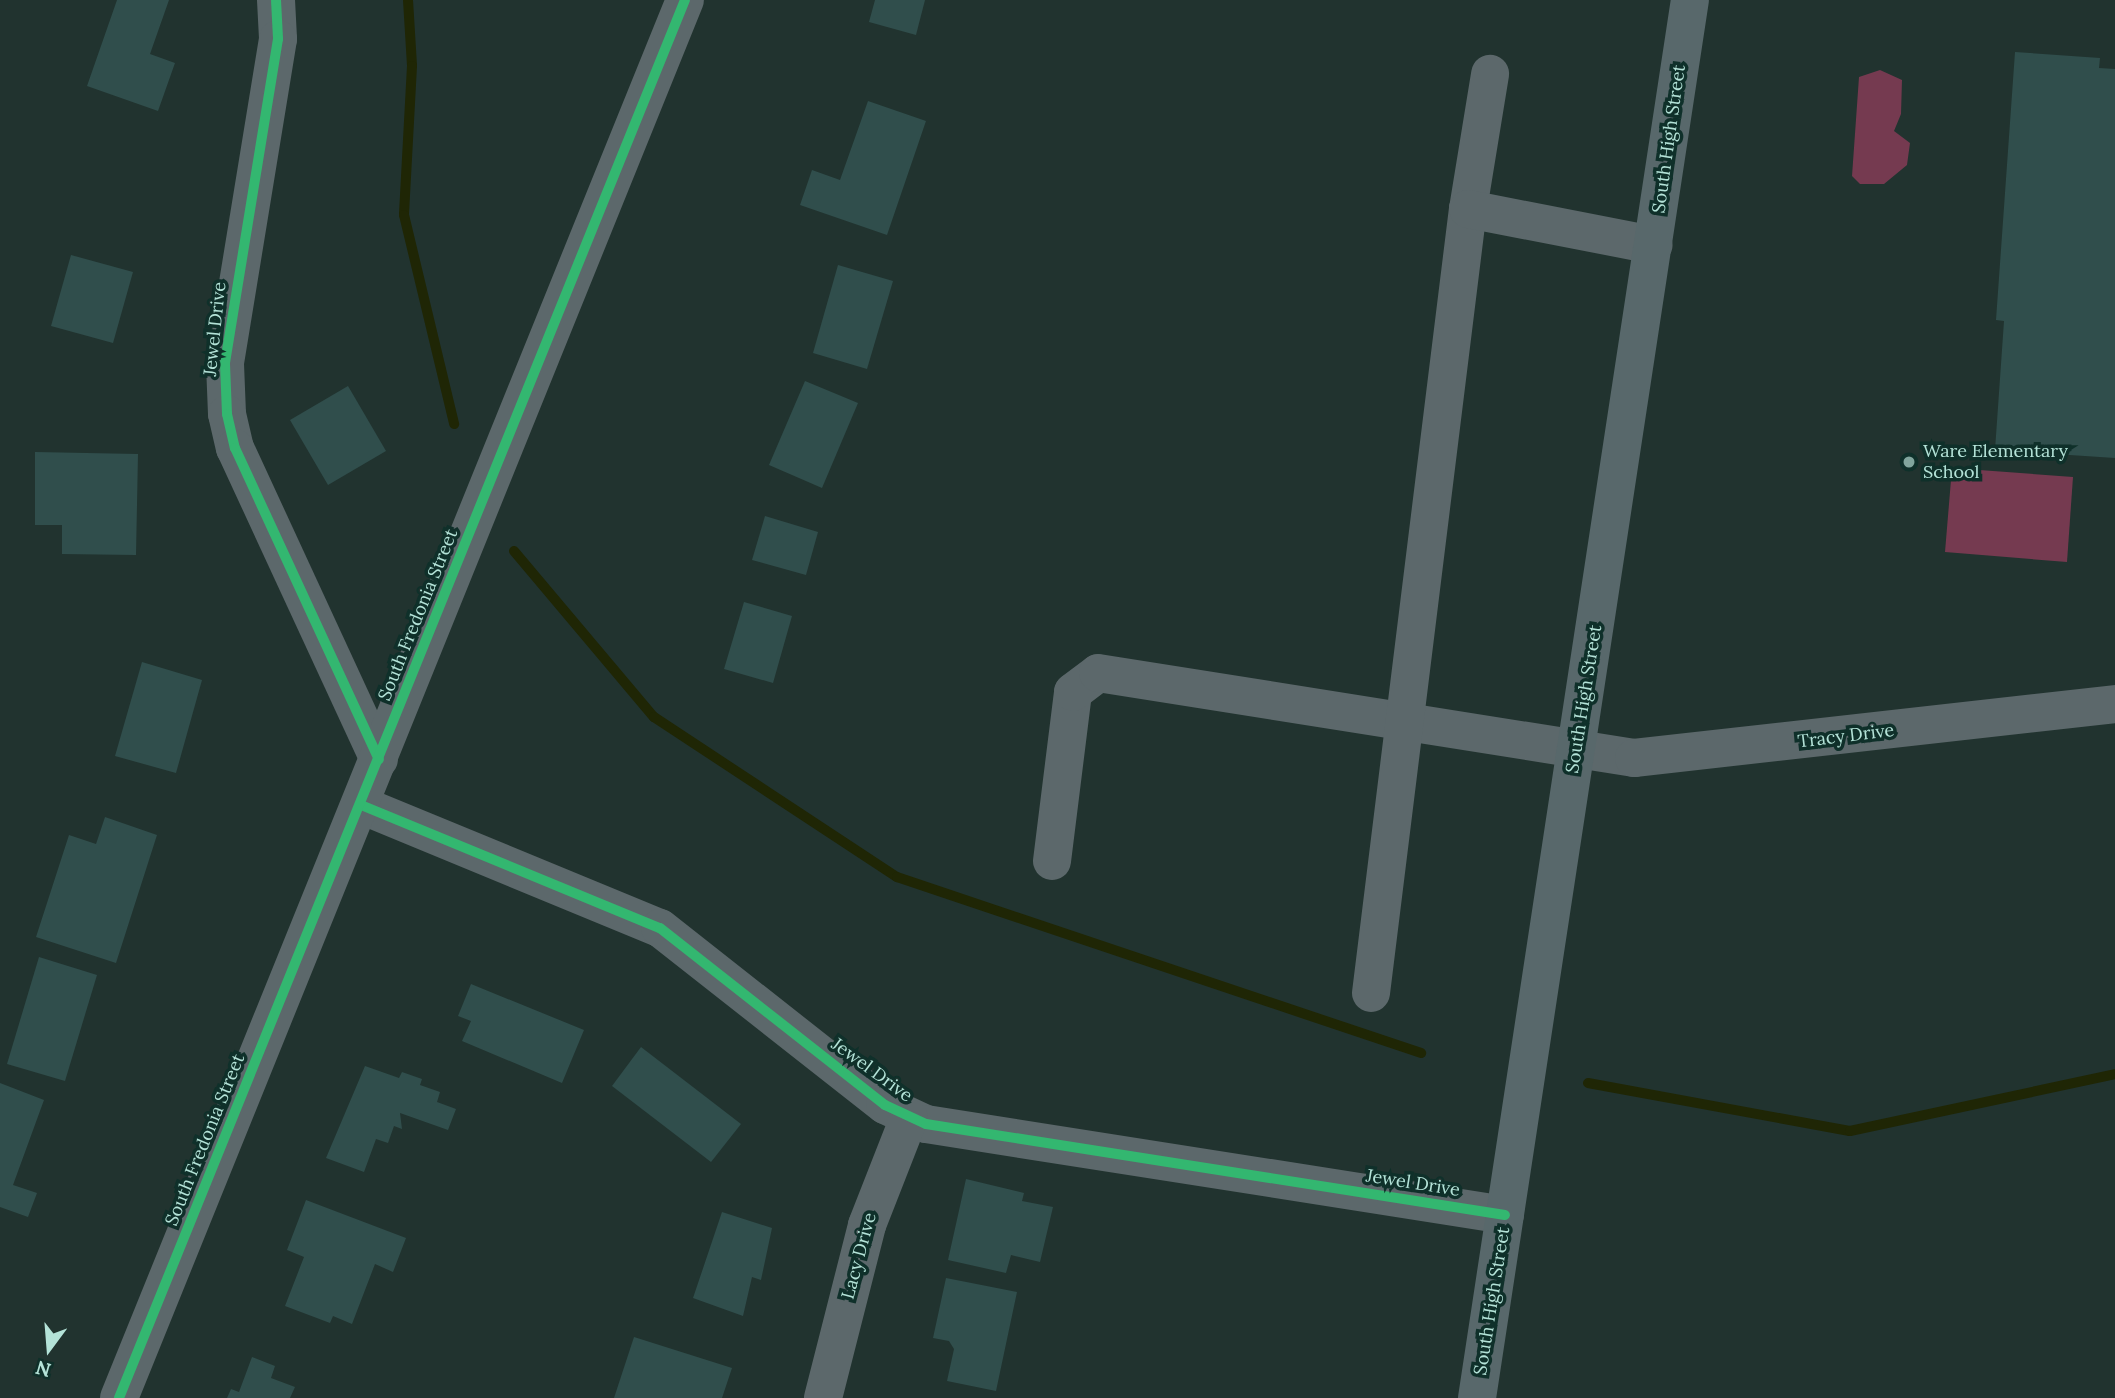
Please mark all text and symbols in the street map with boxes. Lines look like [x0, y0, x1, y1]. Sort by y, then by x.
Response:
street label: South High Street [1648, 63, 1690, 215]
street label: Jewel Drive [199, 281, 231, 377]
place label: Ware Elementary School [1923, 441, 2068, 484]
marker: Ware Elementary School [1901, 454, 1917, 470]
street label: South Fredonia Street [374, 526, 462, 704]
street label: South High Street [1562, 623, 1606, 775]
street label: Tracy Drive [1797, 719, 1895, 753]
street label: Jewel Drive [827, 1033, 917, 1107]
street label: South Fredonia Street [161, 1051, 249, 1229]
street label: Jewel Drive [1365, 1165, 1461, 1201]
street label: Lacy Drive [837, 1210, 881, 1302]
street label: South High Street [1470, 1225, 1514, 1377]
north arrow [14, 1314, 84, 1384]
text: N [33, 1356, 54, 1383]

